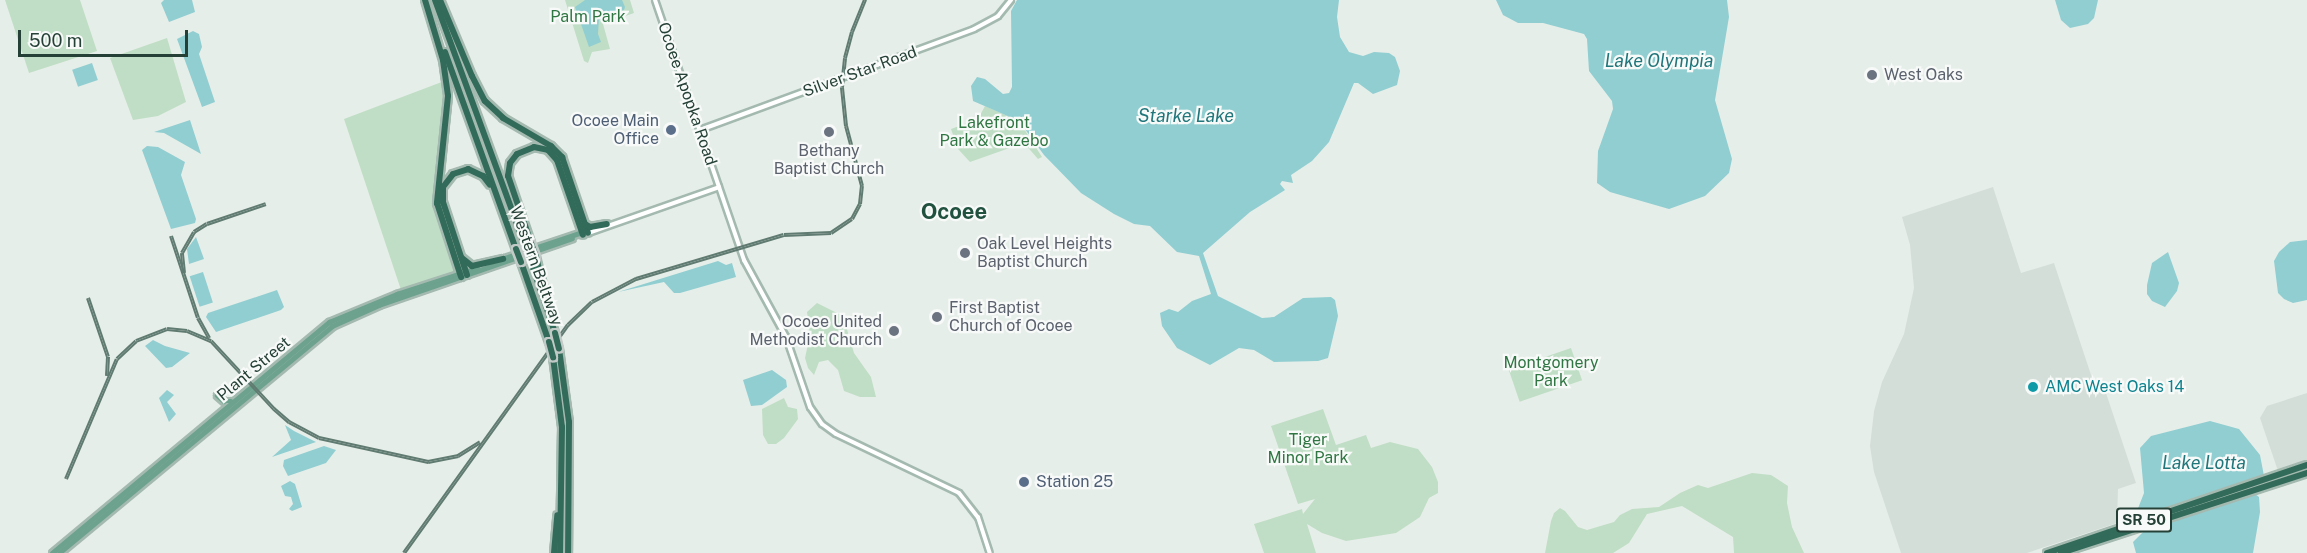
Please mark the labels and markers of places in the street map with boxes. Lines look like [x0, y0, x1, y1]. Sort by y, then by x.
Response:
place label: West Oaks [1884, 65, 1963, 85]
marker: West Oaks [1865, 68, 1879, 82]
place label: Ocoee Main Office [571, 111, 659, 149]
marker: Ocoee Main Office [664, 123, 678, 137]
marker: Bethany Baptist Church [822, 125, 836, 139]
place label: Bethany Baptist Church [774, 141, 884, 179]
place label: Oak Level Heights Baptist Church [977, 234, 1112, 272]
marker: Oak Level Heights Baptist Church [958, 246, 972, 260]
place label: First Baptist Church of Ocoee [949, 298, 1073, 336]
marker: First Baptist Church of Ocoee [930, 310, 944, 324]
place label: Ocoee United Methodist Church [750, 312, 882, 350]
marker: Ocoee United Methodist Church [887, 324, 901, 338]
place label: AMC West Oaks 14 [2045, 377, 2185, 397]
marker: AMC West Oaks 14 [2026, 380, 2040, 394]
place label: Station 25 [1036, 472, 1113, 492]
marker: Station 25 [1017, 475, 1031, 489]

